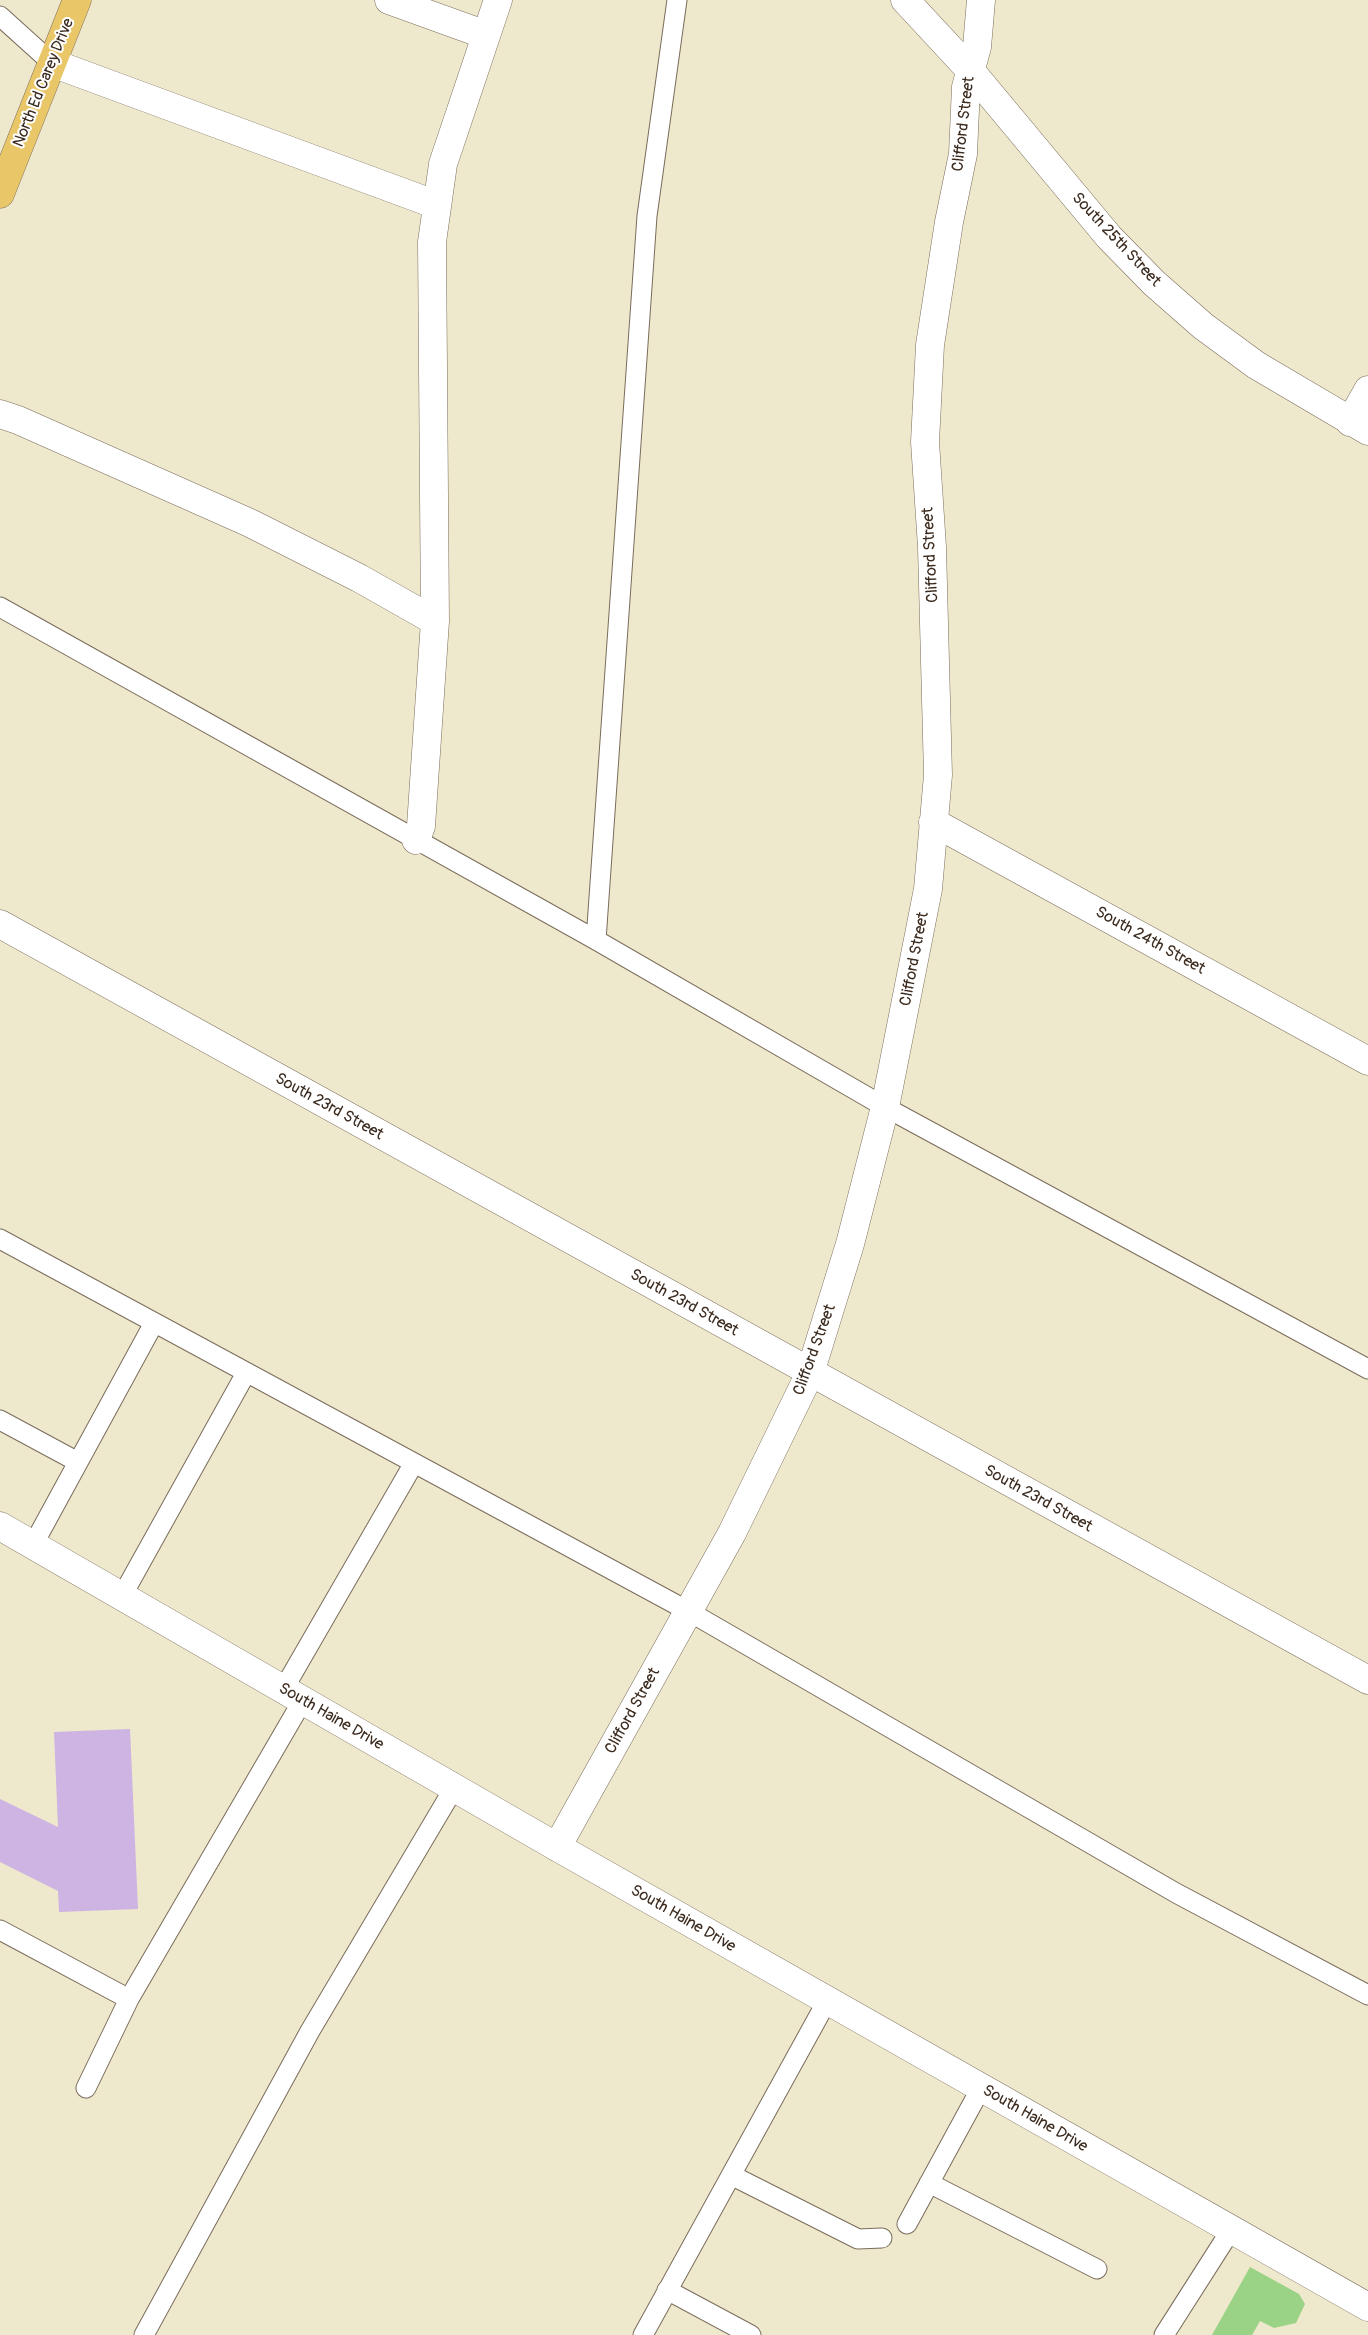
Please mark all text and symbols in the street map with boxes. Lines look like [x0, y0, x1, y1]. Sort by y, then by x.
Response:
street label: North Ed Carey Drive [9, 16, 79, 150]
street label: Clifford Street [949, 75, 979, 173]
street label: South 25th Street [1067, 189, 1165, 291]
street label: Clifford Street [919, 507, 943, 603]
street label: South 24th Street [1092, 903, 1208, 979]
street label: Clifford Street [896, 910, 934, 1008]
street label: South 23rd Street [271, 1069, 387, 1145]
street label: South 23rd Street [626, 1265, 742, 1341]
street label: Clifford Street [790, 1302, 840, 1398]
street label: South 23rd Street [980, 1461, 1096, 1537]
street label: Clifford Street [601, 1665, 665, 1757]
street label: South Haine Drive [275, 1679, 387, 1755]
street label: South Haine Drive [627, 1881, 739, 1957]
street label: South Haine Drive [979, 2081, 1091, 2157]

